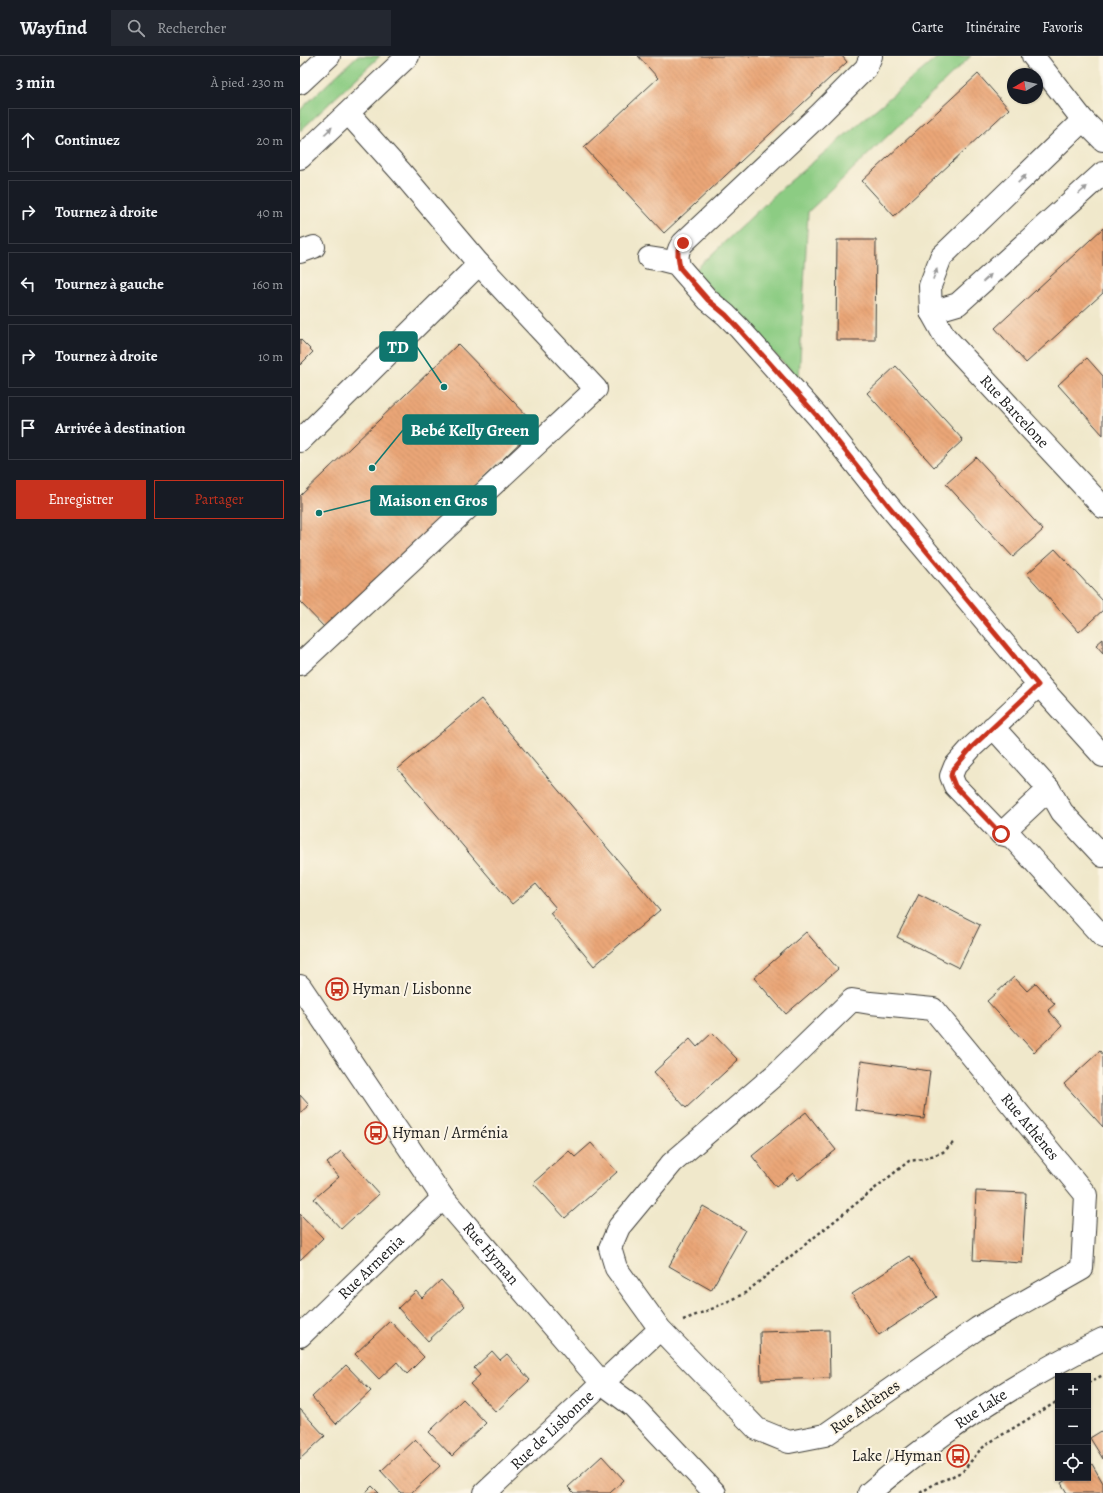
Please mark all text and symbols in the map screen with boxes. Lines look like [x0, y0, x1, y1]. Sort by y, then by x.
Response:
search box [111, 10, 391, 46]
text: Wayfind [20, 15, 87, 41]
icon: search [125, 17, 147, 39]
text: Rechercher [157, 18, 226, 38]
text: Carte [912, 18, 943, 37]
text: Itinéraire [965, 18, 1020, 37]
text: Favoris [1042, 18, 1083, 37]
north arrow [1007, 68, 1043, 104]
text: 3 min [16, 71, 55, 94]
text: À pied · 230 m [211, 74, 284, 91]
one-way arrow [323, 127, 333, 136]
icon: ahead [17, 129, 39, 151]
text: Continuez [55, 130, 120, 150]
text: 20 m [257, 132, 283, 149]
one-way arrow [1017, 174, 1027, 184]
one-way arrow [1078, 186, 1089, 195]
icon: right [17, 201, 39, 223]
text: Tournez à droite [55, 202, 158, 222]
text: 40 m [257, 204, 283, 221]
route end [674, 234, 692, 252]
one-way arrow [932, 267, 938, 279]
icon: left [17, 273, 39, 295]
one-way arrow [982, 273, 992, 282]
text: Tournez à gauche [55, 274, 164, 294]
text: 160 m [252, 276, 283, 293]
callout: TD [380, 332, 417, 361]
text: TD [387, 336, 409, 359]
icon: right [17, 345, 39, 367]
text: Tournez à droite [55, 346, 158, 366]
text: 10 m [258, 348, 283, 365]
street label: Rue Barcelone [975, 370, 1054, 453]
callout: Bebé Kelly Green [403, 415, 538, 444]
icon: arrive [17, 417, 39, 439]
text: Arrivée à destination [55, 418, 186, 438]
text: Bebé Kelly Green [411, 419, 530, 442]
button: Enregistrer [16, 480, 146, 519]
button: Partager [154, 480, 284, 519]
callout: Maison en Gros [371, 486, 496, 515]
text: Maison en Gros [378, 489, 488, 512]
route start [992, 825, 1010, 843]
bus stop icon: Hyman / Lisbonne [324, 976, 350, 1002]
place label: Hyman / Lisbonne [352, 978, 472, 1000]
street label: Rue Athènes [996, 1089, 1064, 1165]
bus stop icon: Hyman / Arménia [363, 1120, 389, 1146]
place label: Hyman / Arménia [392, 1122, 509, 1144]
street label: Rue Hyman [457, 1217, 524, 1290]
street label: Rue Armenia [333, 1230, 410, 1305]
map controls [1055, 1373, 1091, 1481]
button: + [1055, 1373, 1091, 1409]
street label: Rue Athènes [826, 1375, 904, 1439]
street label: Rue Lake [950, 1384, 1011, 1434]
street label: Rue de Lisbonne [506, 1385, 599, 1475]
button: − [1055, 1409, 1091, 1445]
bus stop icon: Lake / Hyman [945, 1443, 971, 1469]
place label: Lake / Hyman [852, 1445, 942, 1467]
button: locate [1055, 1445, 1091, 1481]

